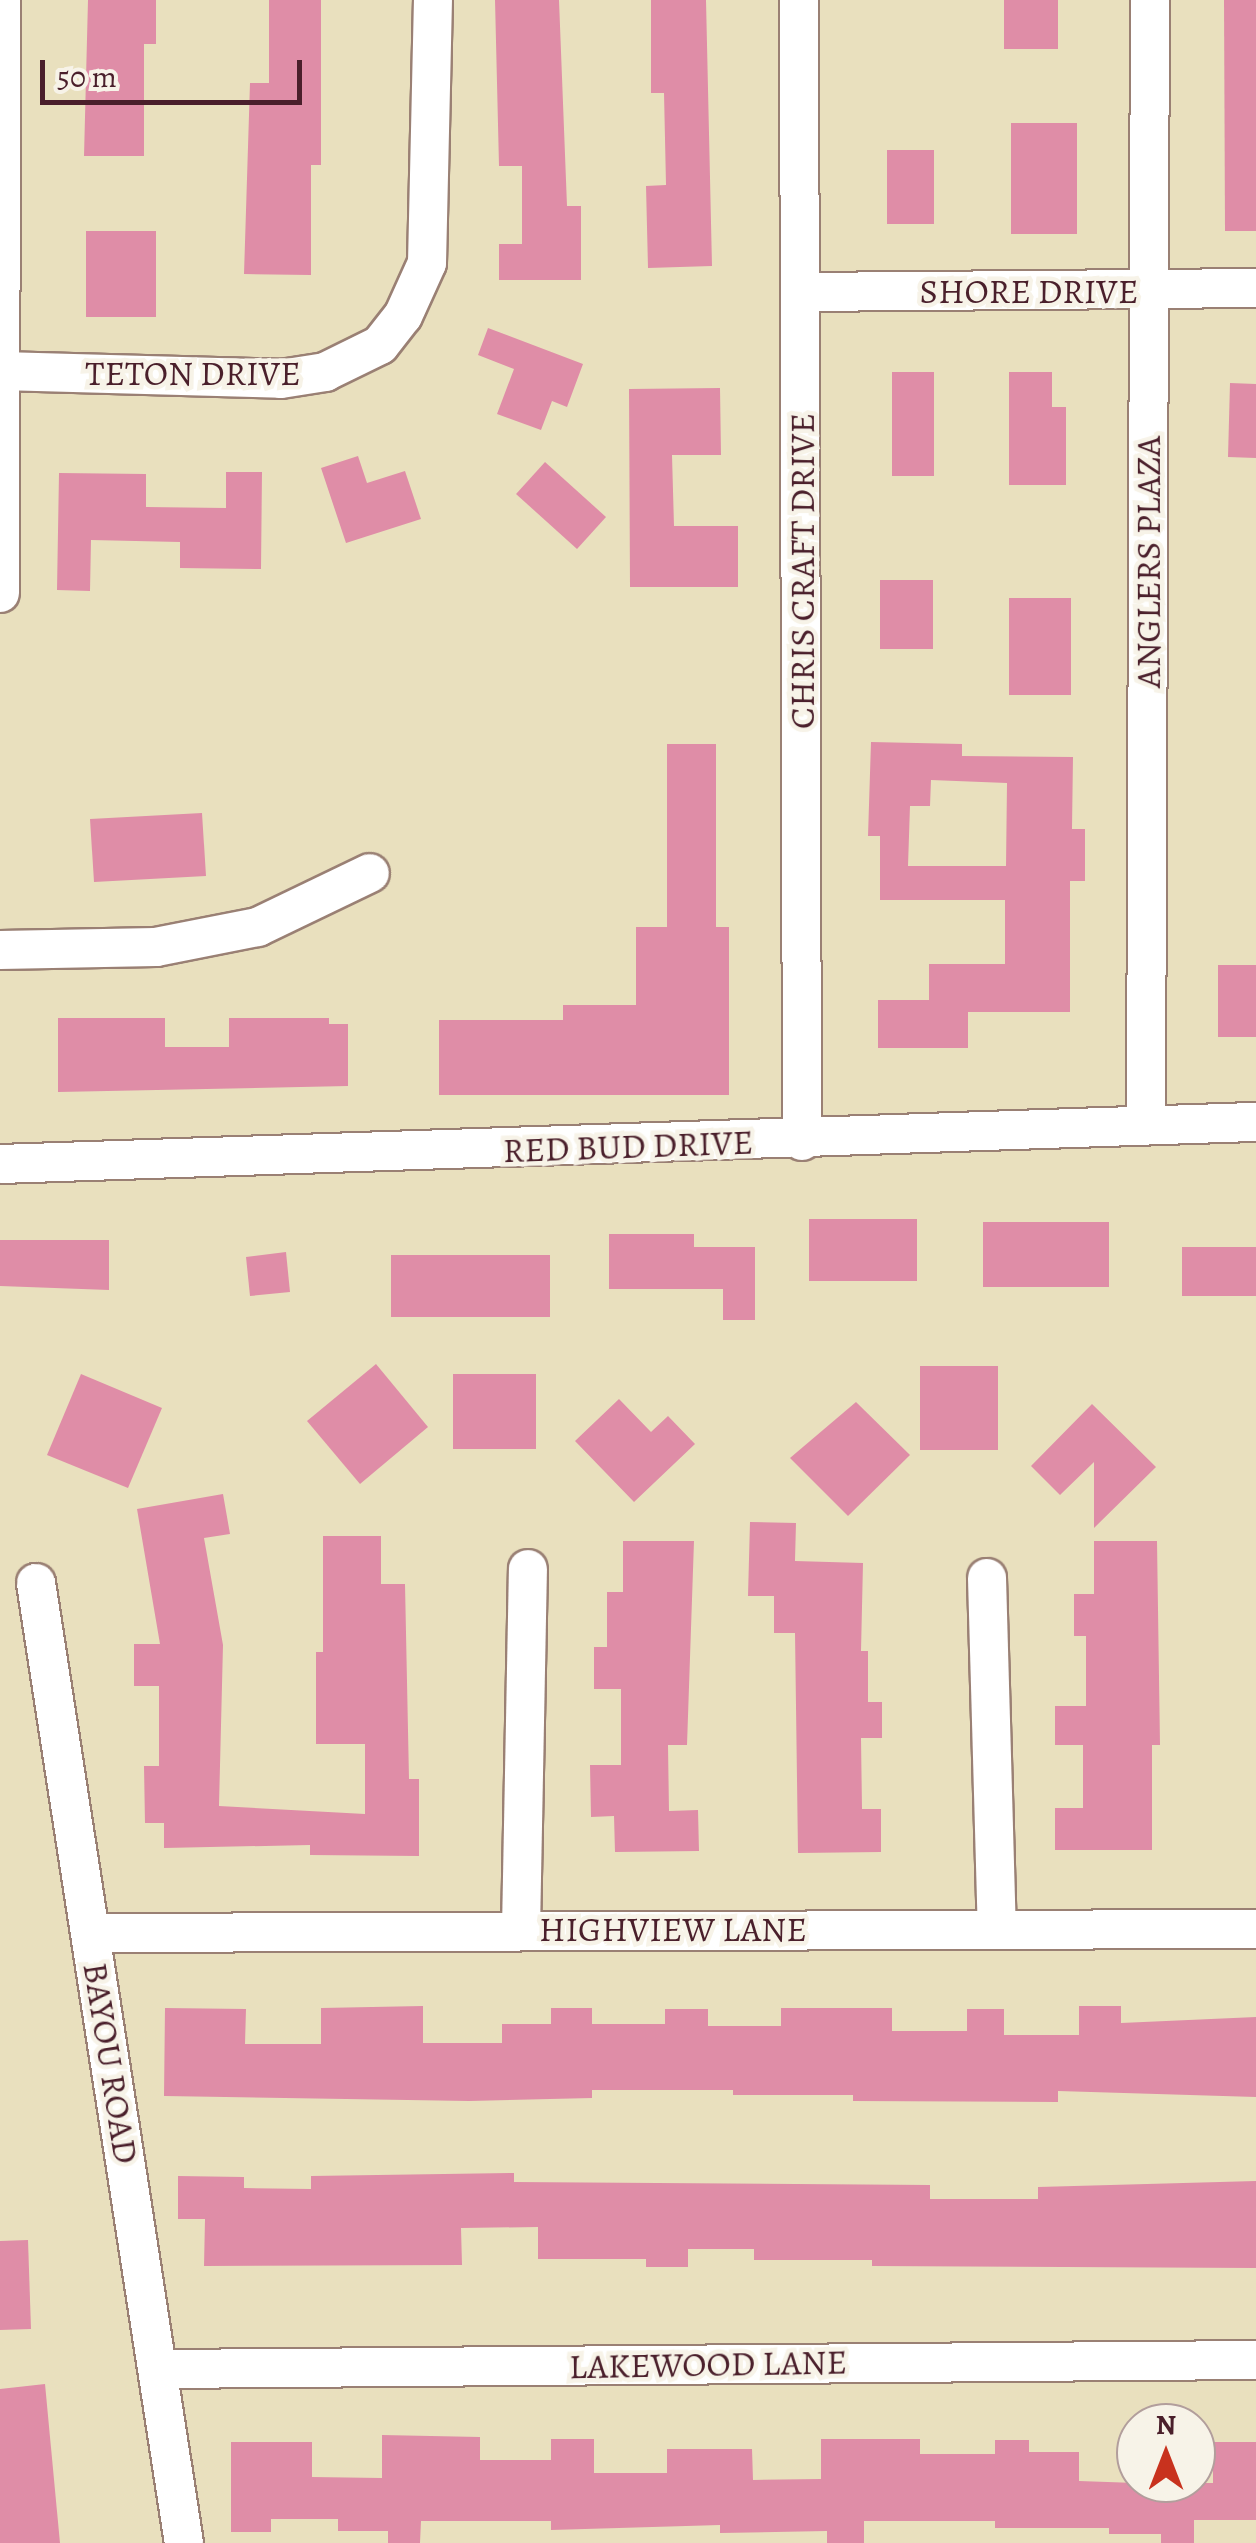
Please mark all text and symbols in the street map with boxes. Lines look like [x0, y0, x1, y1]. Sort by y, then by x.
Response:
scale bar [45, 40, 308, 102]
text: 50 m [57, 57, 117, 97]
street label: SHORE DRIVE [920, 270, 1138, 312]
street label: TETON DRIVE [85, 352, 301, 394]
street label: CHRIS CRAFT DRIVE [781, 413, 823, 729]
street label: ANGLERS PLAZA [1127, 436, 1169, 688]
street label: RED BUD DRIVE [502, 1121, 754, 1171]
street label: HIGHVIEW LANE [539, 1908, 807, 1950]
street label: BAYOU ROAD [74, 1959, 148, 2167]
street label: LAKEWOOD LANE [569, 2341, 847, 2387]
north arrow [1116, 2403, 1216, 2503]
text: N [1156, 2406, 1176, 2444]

